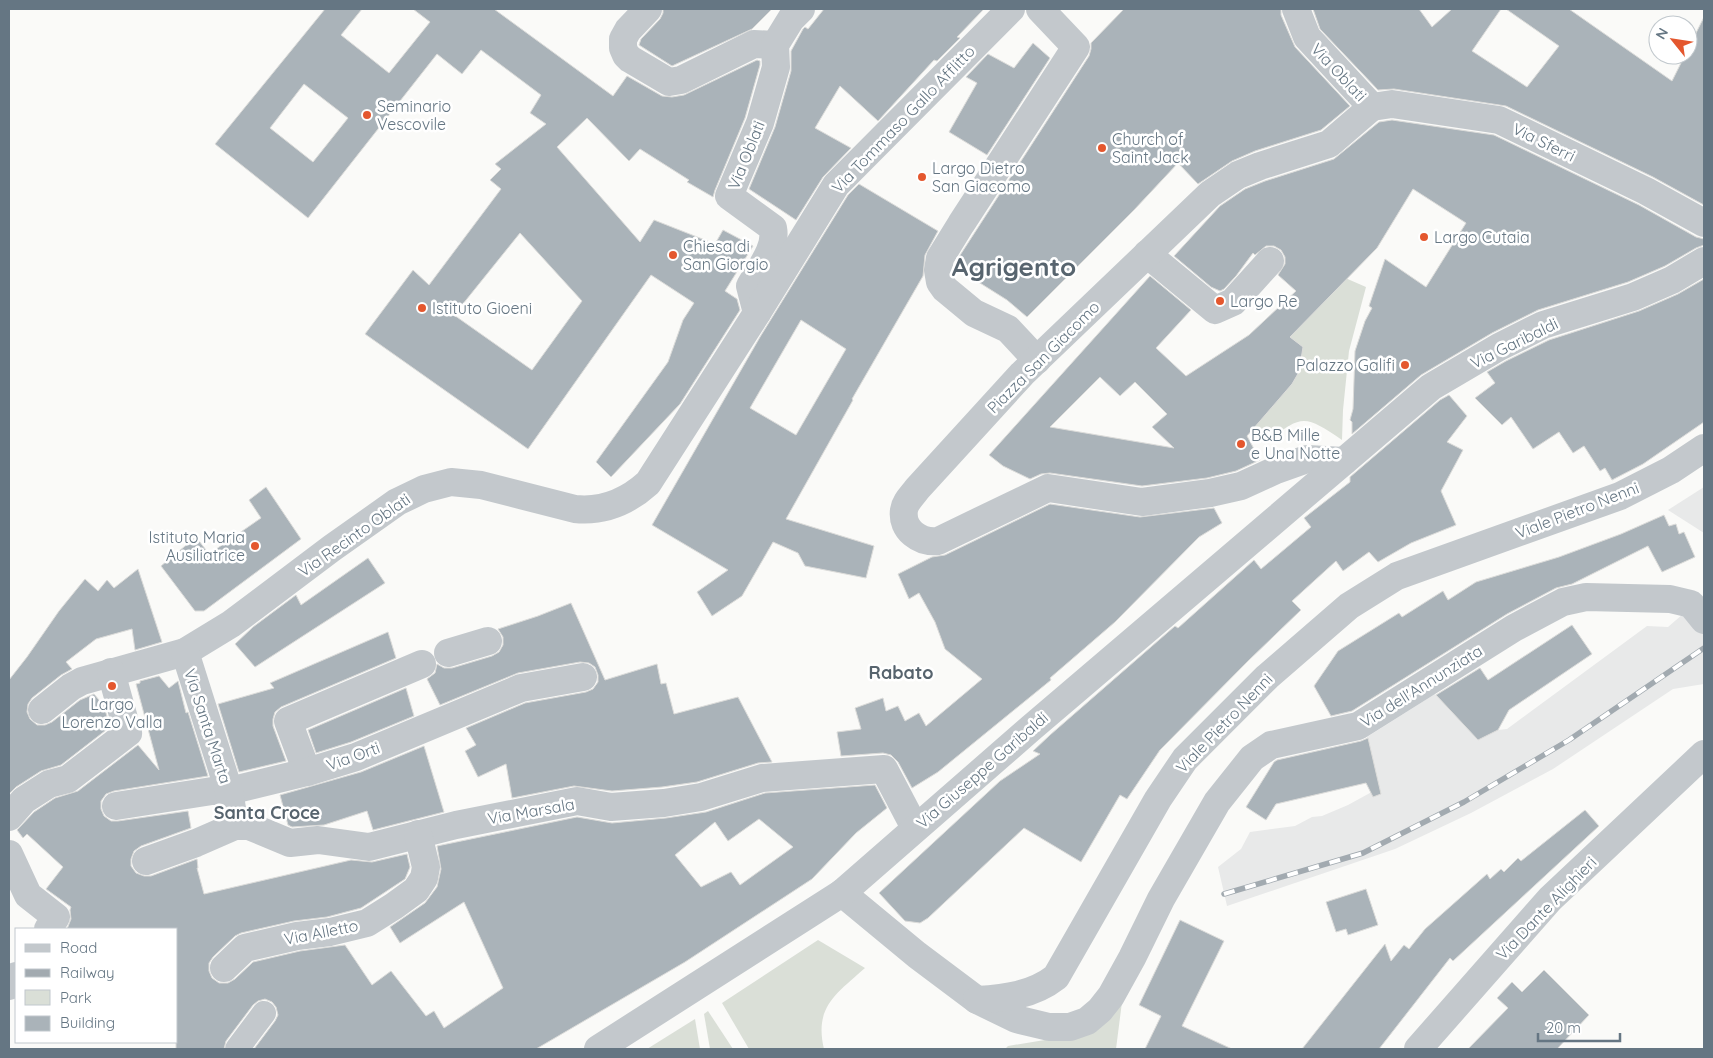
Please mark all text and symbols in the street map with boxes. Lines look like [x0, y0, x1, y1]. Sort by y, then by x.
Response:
north arrow [1648, 15, 1698, 65]
text: N [1651, 25, 1672, 42]
street label: Via Oblati [1307, 39, 1371, 105]
street label: Via Tommaso Gallo Afflitto [827, 41, 979, 197]
place label: Seminario Vescovile [377, 96, 451, 134]
marker: Seminario Vescovile [361, 109, 373, 121]
street label: Via Oblati [723, 118, 769, 192]
street label: Via Sferri [1509, 118, 1579, 166]
place label: Church of Saint Jack [1112, 129, 1189, 167]
marker: Church of Saint Jack [1096, 142, 1108, 154]
place label: Largo Dietro San Giacomo [932, 158, 1031, 196]
marker: Largo Dietro San Giacomo [916, 171, 928, 183]
place label: Largo Cutaia [1434, 227, 1530, 247]
marker: Largo Cutaia [1418, 231, 1430, 243]
place label: Chiesa di San Giorgio [683, 236, 769, 274]
marker: Chiesa di San Giorgio [667, 249, 679, 261]
district label: Agrigento [952, 250, 1076, 283]
place label: Largo Re [1230, 291, 1298, 311]
marker: Largo Re [1214, 295, 1226, 307]
street label: Piazza San Giacomo [983, 297, 1103, 417]
place label: Istituto Gioeni [432, 298, 532, 318]
marker: Istituto Gioeni [416, 302, 428, 314]
street label: Via Garibaldi [1467, 313, 1561, 373]
place label: Palazzo Galifi [1296, 355, 1395, 375]
marker: Palazzo Galifi [1399, 359, 1411, 371]
place label: B&B Mille e Una Notte [1251, 425, 1340, 463]
marker: B&B Mille e Una Notte [1235, 438, 1247, 450]
street label: Viale Pietro Nenni [1512, 477, 1642, 543]
street label: Via Recinto Oblati [294, 489, 414, 581]
place label: Istituto Maria Ausiliatrice [149, 527, 245, 565]
marker: Istituto Maria Ausiliatrice [249, 540, 261, 552]
street label: Via dell'Annunziata [1356, 640, 1486, 732]
district label: Rabato [869, 661, 933, 684]
street label: Via Santa Marta [180, 666, 236, 786]
street label: Viale Pietro Nenni [1171, 669, 1277, 777]
marker: Largo Lorenzo Valla [106, 680, 118, 692]
place label: Largo Lorenzo Valla [62, 694, 163, 732]
street label: Via Giuseppe Garibaldi [912, 707, 1052, 833]
street label: Via Orti [324, 737, 382, 775]
street label: Via Marsala [486, 794, 576, 828]
district label: Santa Croce [214, 801, 320, 824]
street label: Via Dante Alighieri [1492, 852, 1600, 964]
street label: Via Alletto [282, 915, 360, 949]
legend [15, 928, 178, 1043]
text: Road [60, 938, 97, 957]
text: Railway [60, 963, 115, 982]
text: Park [60, 988, 92, 1007]
scale bar [1538, 1010, 1620, 1042]
text: Building [60, 1013, 115, 1032]
text: 20 m [1546, 1018, 1581, 1037]

